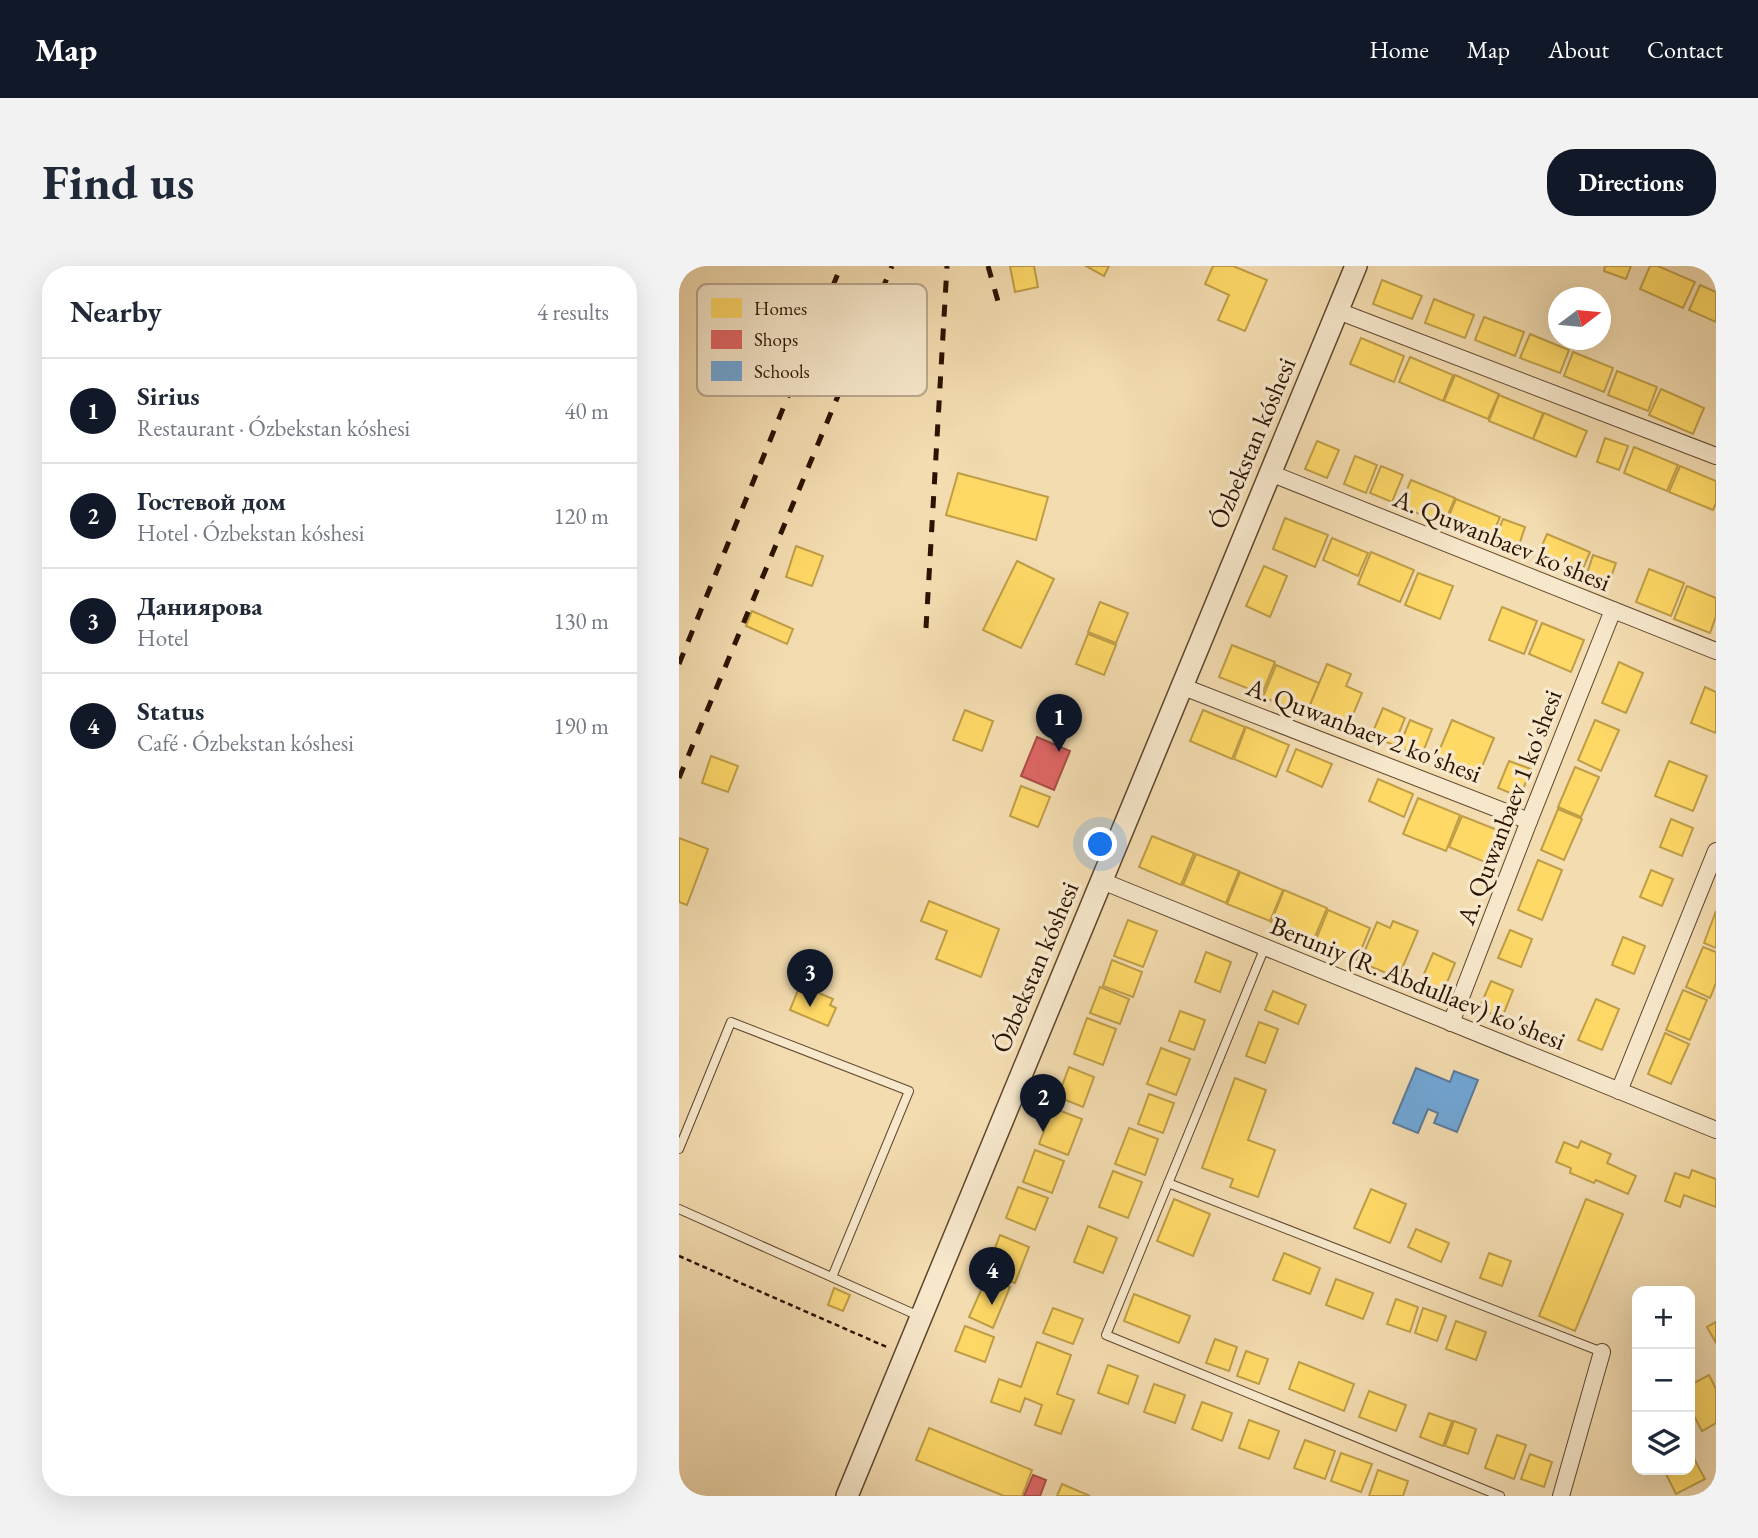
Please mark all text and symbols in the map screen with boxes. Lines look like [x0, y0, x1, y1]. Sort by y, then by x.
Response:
text: Map [35, 28, 97, 71]
text: Home [1369, 34, 1429, 65]
text: Map [1467, 34, 1510, 65]
text: About [1548, 34, 1609, 65]
text: Contact [1647, 34, 1723, 65]
button: Directions [1547, 149, 1716, 216]
text: Find us [42, 150, 194, 214]
legend [697, 284, 927, 396]
north arrow [1548, 287, 1611, 350]
text: Nearby [70, 292, 162, 331]
text: Homes [754, 296, 807, 321]
text: 4 results [537, 297, 609, 327]
text: Shops [754, 327, 798, 352]
street label: Ózbekstan kóshesi [1201, 352, 1303, 534]
text: Schools [754, 359, 810, 384]
text: Sirius [137, 379, 200, 413]
text: 1 [87, 396, 99, 426]
text: 40 m [564, 396, 609, 426]
text: Restaurant · Ózbekstan kóshesi [137, 413, 410, 443]
street label: A. Quwanbaev ko'shesi [1388, 481, 1616, 599]
text: Гостевой дом [137, 484, 286, 518]
text: 2 [87, 501, 99, 531]
text: 120 m [553, 501, 609, 531]
text: Hotel · Ózbekstan kóshesi [137, 518, 364, 548]
text: Даниярова [137, 589, 263, 623]
text: 3 [87, 606, 99, 636]
text: 130 m [553, 606, 609, 636]
text: Hotel [137, 623, 189, 653]
street label: A. Quwanbaev 2 ko'shesi [1241, 669, 1486, 790]
street label: A. Quwanbaev 1 ko'shesi [1448, 685, 1569, 930]
text: Status [137, 694, 204, 728]
pin: 1 [1036, 694, 1082, 752]
text: 4 [87, 711, 99, 741]
text: 190 m [553, 711, 609, 741]
text: Café · Ózbekstan kóshesi [137, 728, 354, 758]
your location [1083, 827, 1117, 861]
street label: Ózbekstan kóshesi [984, 876, 1086, 1058]
street label: Beruniy (R. Abdullaev) ko'shesi [1265, 908, 1571, 1058]
pin: 3 [787, 949, 833, 1007]
pin: 2 [1020, 1074, 1066, 1132]
pin: 4 [969, 1247, 1015, 1305]
map controls [1632, 1286, 1695, 1475]
button: + [1632, 1286, 1695, 1349]
button: − [1632, 1349, 1695, 1412]
button: layers [1632, 1412, 1695, 1475]

